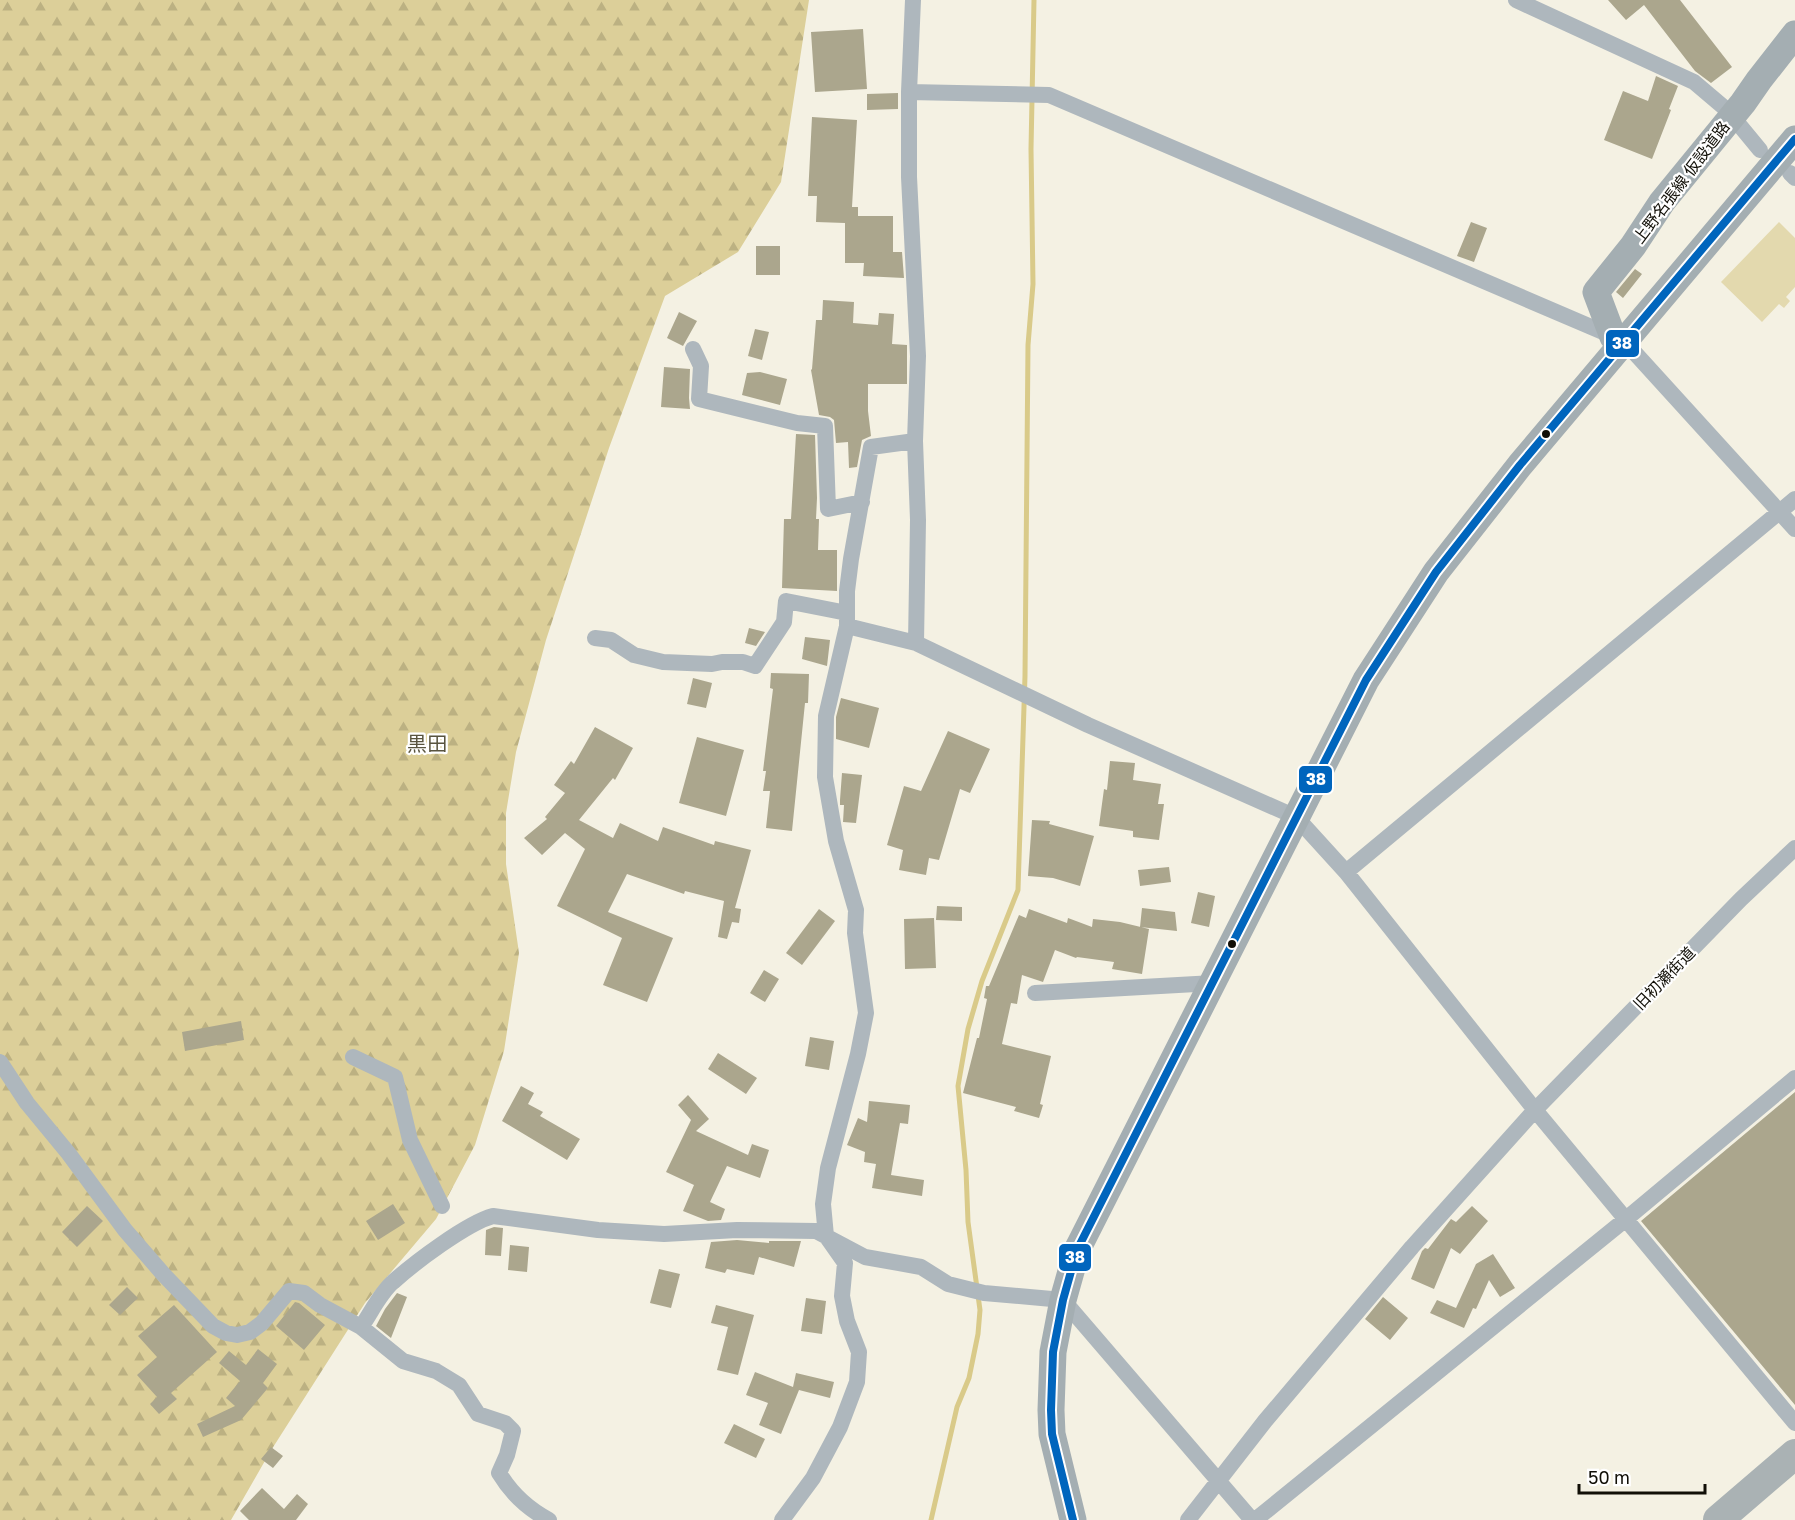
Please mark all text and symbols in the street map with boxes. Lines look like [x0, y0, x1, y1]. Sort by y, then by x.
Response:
street label: 上野名張線 仮設道路 [1628, 117, 1734, 247]
line badge: 38 [1605, 329, 1640, 358]
text: 38 [1612, 333, 1632, 353]
unlabelled marker [1540, 428, 1552, 440]
district label: 黒田 [407, 731, 447, 755]
line badge: 38 [1298, 765, 1333, 794]
text: 38 [1306, 769, 1326, 789]
unlabelled marker [1226, 938, 1238, 950]
street label: 旧初瀬街道 [1629, 942, 1699, 1014]
line badge: 38 [1058, 1243, 1092, 1272]
text: 38 [1065, 1247, 1085, 1267]
scale bar [1579, 1457, 1705, 1495]
text: 50 m [1588, 1466, 1630, 1488]

